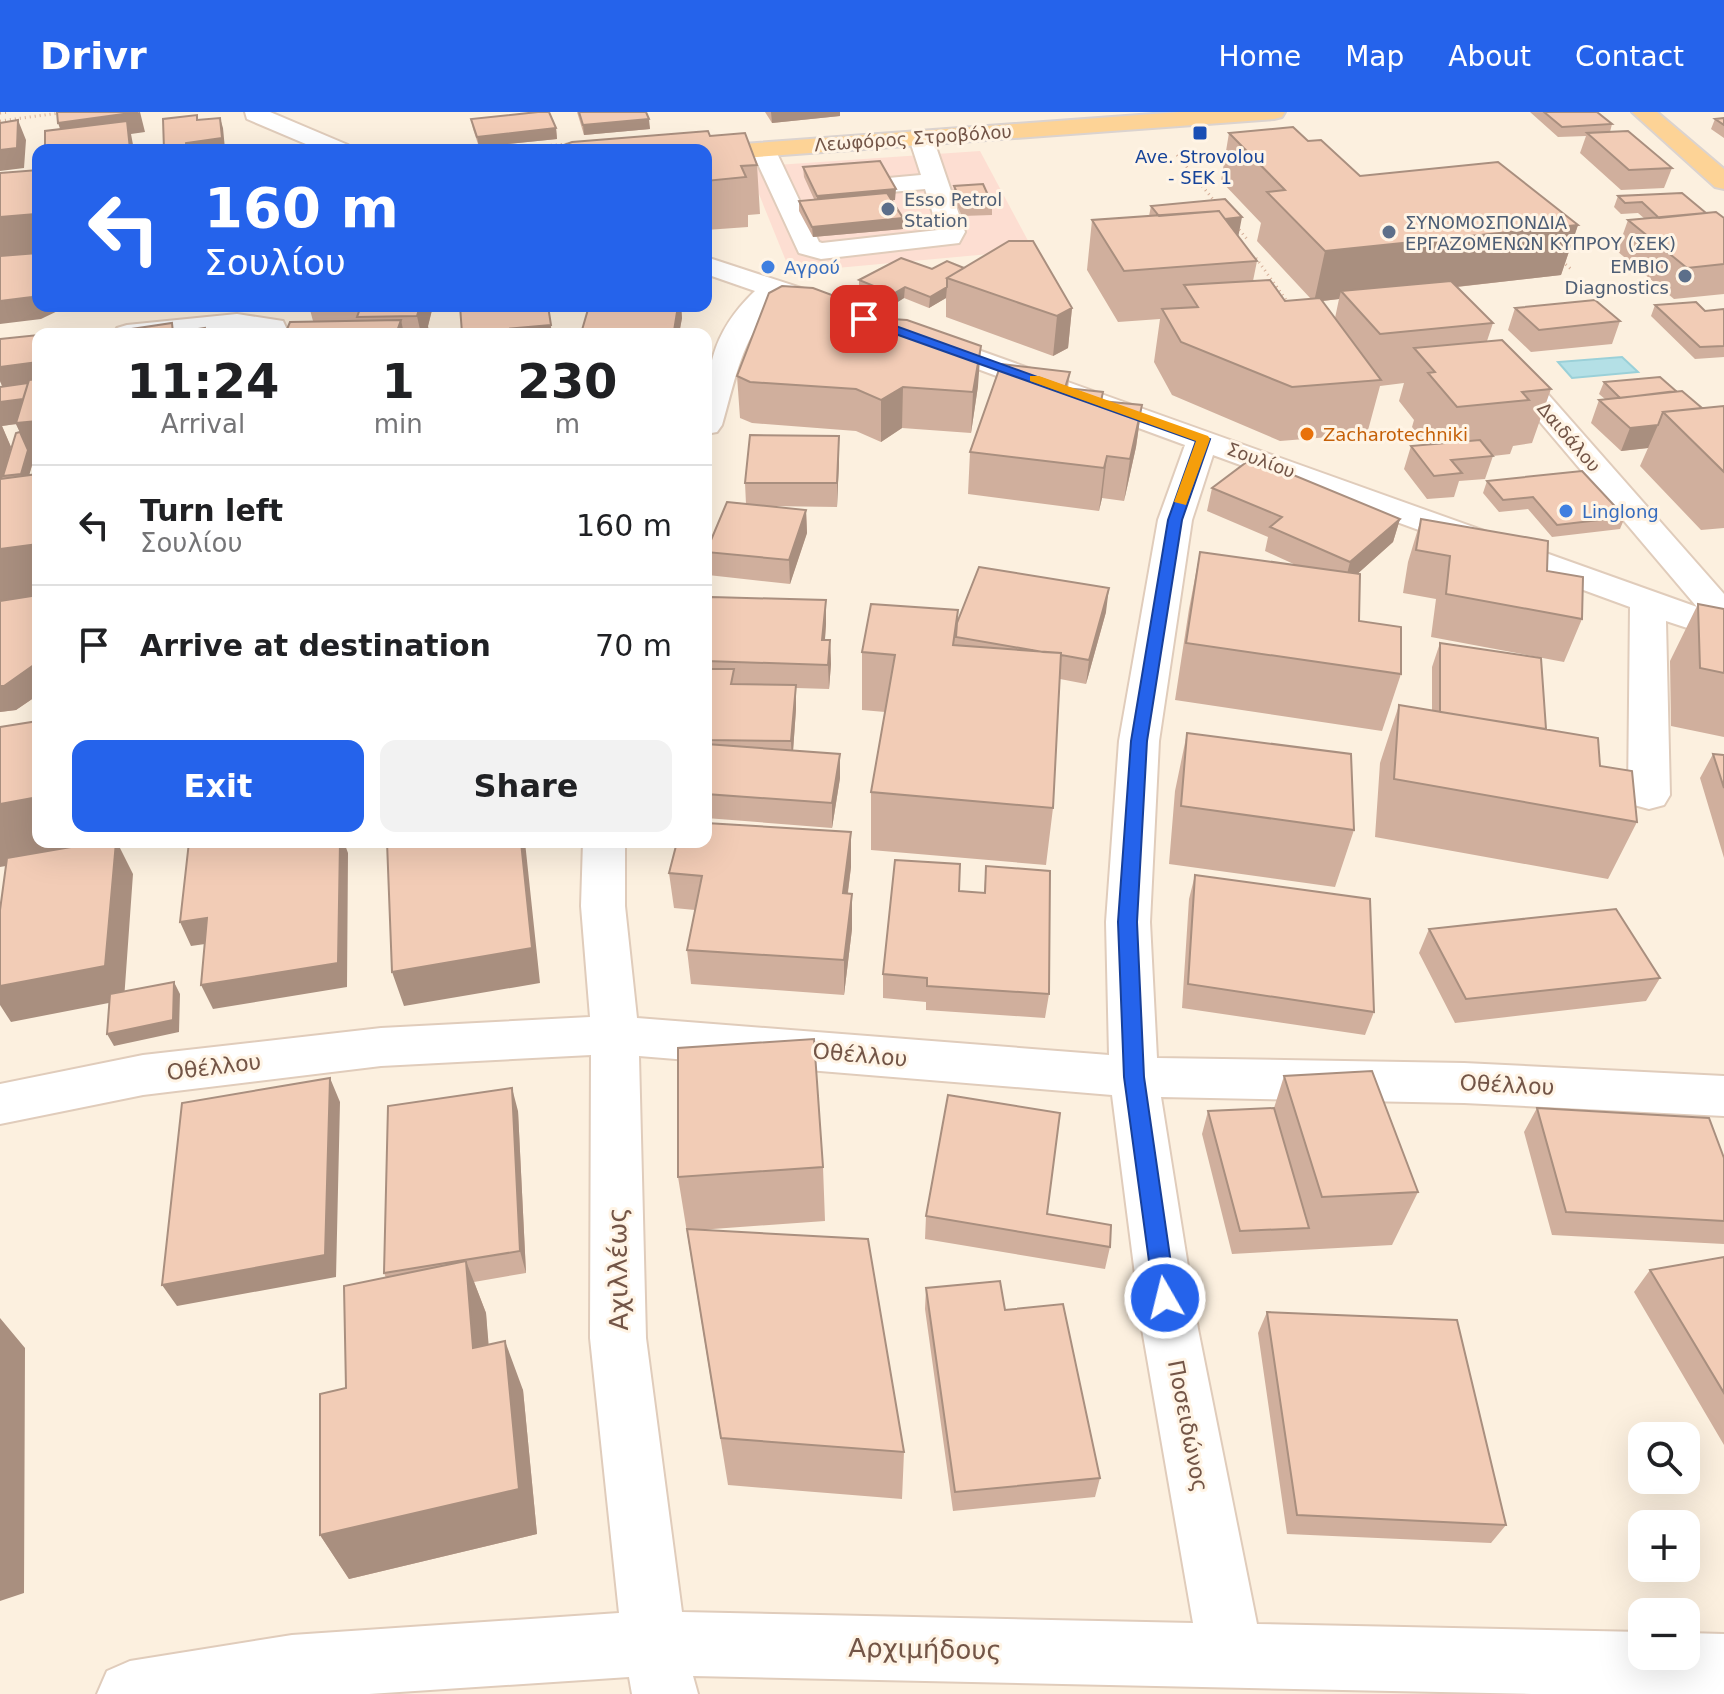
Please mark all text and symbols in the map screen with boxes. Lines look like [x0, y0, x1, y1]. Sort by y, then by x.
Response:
text: Drivr [40, 34, 147, 78]
text: Home [1218, 40, 1301, 73]
text: Map [1345, 40, 1404, 73]
text: About [1448, 40, 1531, 73]
text: Contact [1575, 40, 1684, 73]
street label: Λεωφόρος Στροβόλου [814, 121, 1012, 155]
marker: Ave. Strovolou - SEK 1 [1191, 124, 1209, 142]
place label: Ave. Strovolou - SEK 1 [1135, 146, 1265, 188]
text: 160 m [204, 175, 399, 240]
icon: left [72, 176, 176, 280]
place label: Esso Petrol Station [904, 189, 1002, 231]
marker: Esso Petrol Station [879, 200, 897, 218]
place label: ΣΥΝΟΜΟΣΠΟΝΔΙΑ ΕΡΓΑΖΟΜΕΝΩΝ ΚΥΠΡΟΥ (ΣΕΚ) [1405, 212, 1676, 254]
marker: ΣΥΝΟΜΟΣΠΟΝΔΙΑ ΕΡΓΑΖΟΜΕΝΩΝ ΚΥΠΡΟΥ (ΣΕΚ) [1380, 223, 1398, 241]
text: Σουλίου [204, 242, 346, 283]
place label: EMBIO Diagnostics [1565, 256, 1669, 298]
place label: Αγρού [784, 257, 840, 278]
marker: Αγρού [759, 258, 777, 276]
marker: EMBIO Diagnostics [1676, 267, 1694, 285]
pin [830, 285, 898, 353]
icon: arrive [842, 297, 886, 341]
text: 11:24 [126, 353, 279, 409]
text: 1 [382, 353, 415, 409]
text: 230 [517, 353, 617, 409]
street label: Δαιδάλου [1533, 398, 1605, 476]
text: Arrival [161, 409, 245, 439]
text: min [374, 409, 423, 439]
text: m [555, 409, 580, 439]
place label: Zacharotechniki [1323, 424, 1468, 445]
marker: Zacharotechniki [1298, 425, 1316, 443]
street label: Σουλίου [1224, 438, 1298, 482]
text: Turn left [140, 493, 283, 528]
place label: Linglong [1582, 501, 1659, 522]
marker: Linglong [1557, 502, 1575, 520]
icon: left [72, 503, 116, 547]
text: 160 m [576, 508, 672, 543]
text: Σουλίου [140, 528, 243, 558]
icon: arrive [72, 623, 116, 667]
text: Arrive at destination [140, 628, 491, 663]
text: 70 m [595, 628, 672, 663]
button: Exit [72, 740, 364, 832]
button: Share [380, 740, 672, 832]
street label: Οθέλλου [812, 1038, 908, 1072]
street label: Οθέλλου [165, 1049, 263, 1085]
street label: Οθέλλου [1459, 1070, 1555, 1100]
street label: Αχιλλέως [602, 1207, 634, 1331]
position arrow [1123, 1256, 1207, 1340]
street label: Ποσειδώνος [1163, 1358, 1213, 1494]
map controls [1628, 1422, 1700, 1670]
button: search [1628, 1422, 1700, 1494]
button: + [1628, 1510, 1700, 1582]
button: − [1628, 1598, 1700, 1670]
street label: Αρχιμήδους [848, 1633, 1002, 1665]

